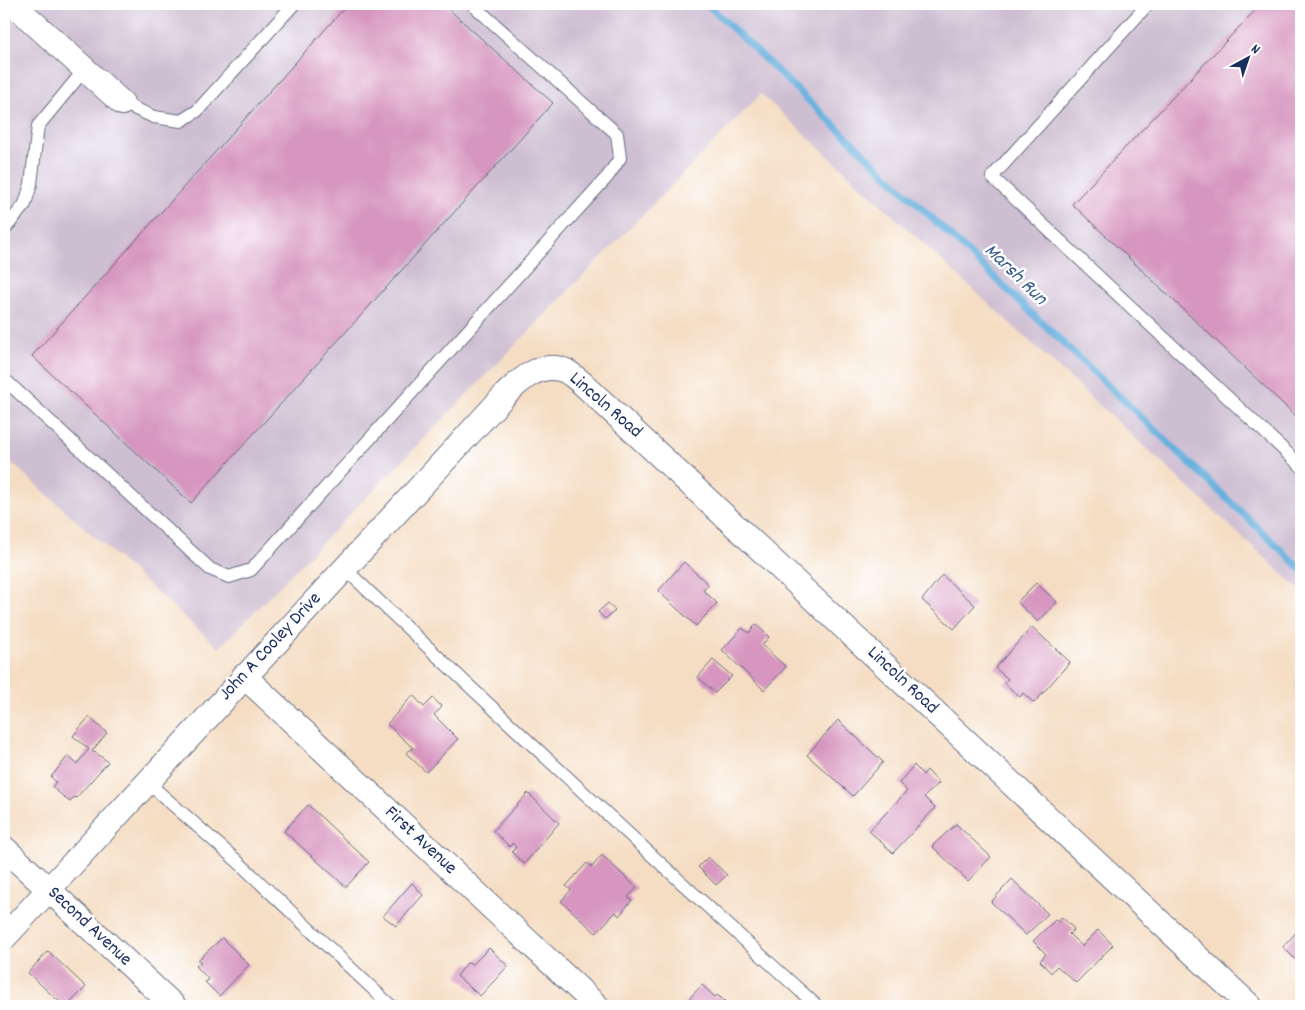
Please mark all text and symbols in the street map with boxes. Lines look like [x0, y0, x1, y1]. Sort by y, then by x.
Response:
north arrow [1222, 32, 1272, 82]
text: N [1246, 40, 1264, 60]
water label: Marsh Run [977, 238, 1053, 313]
street label: Lincoln Road [562, 367, 648, 445]
street label: John A Cooley Drive [213, 587, 329, 707]
street label: Lincoln Road [860, 641, 944, 721]
street label: First Avenue [378, 800, 462, 882]
street label: Second Avenue [41, 881, 137, 973]

